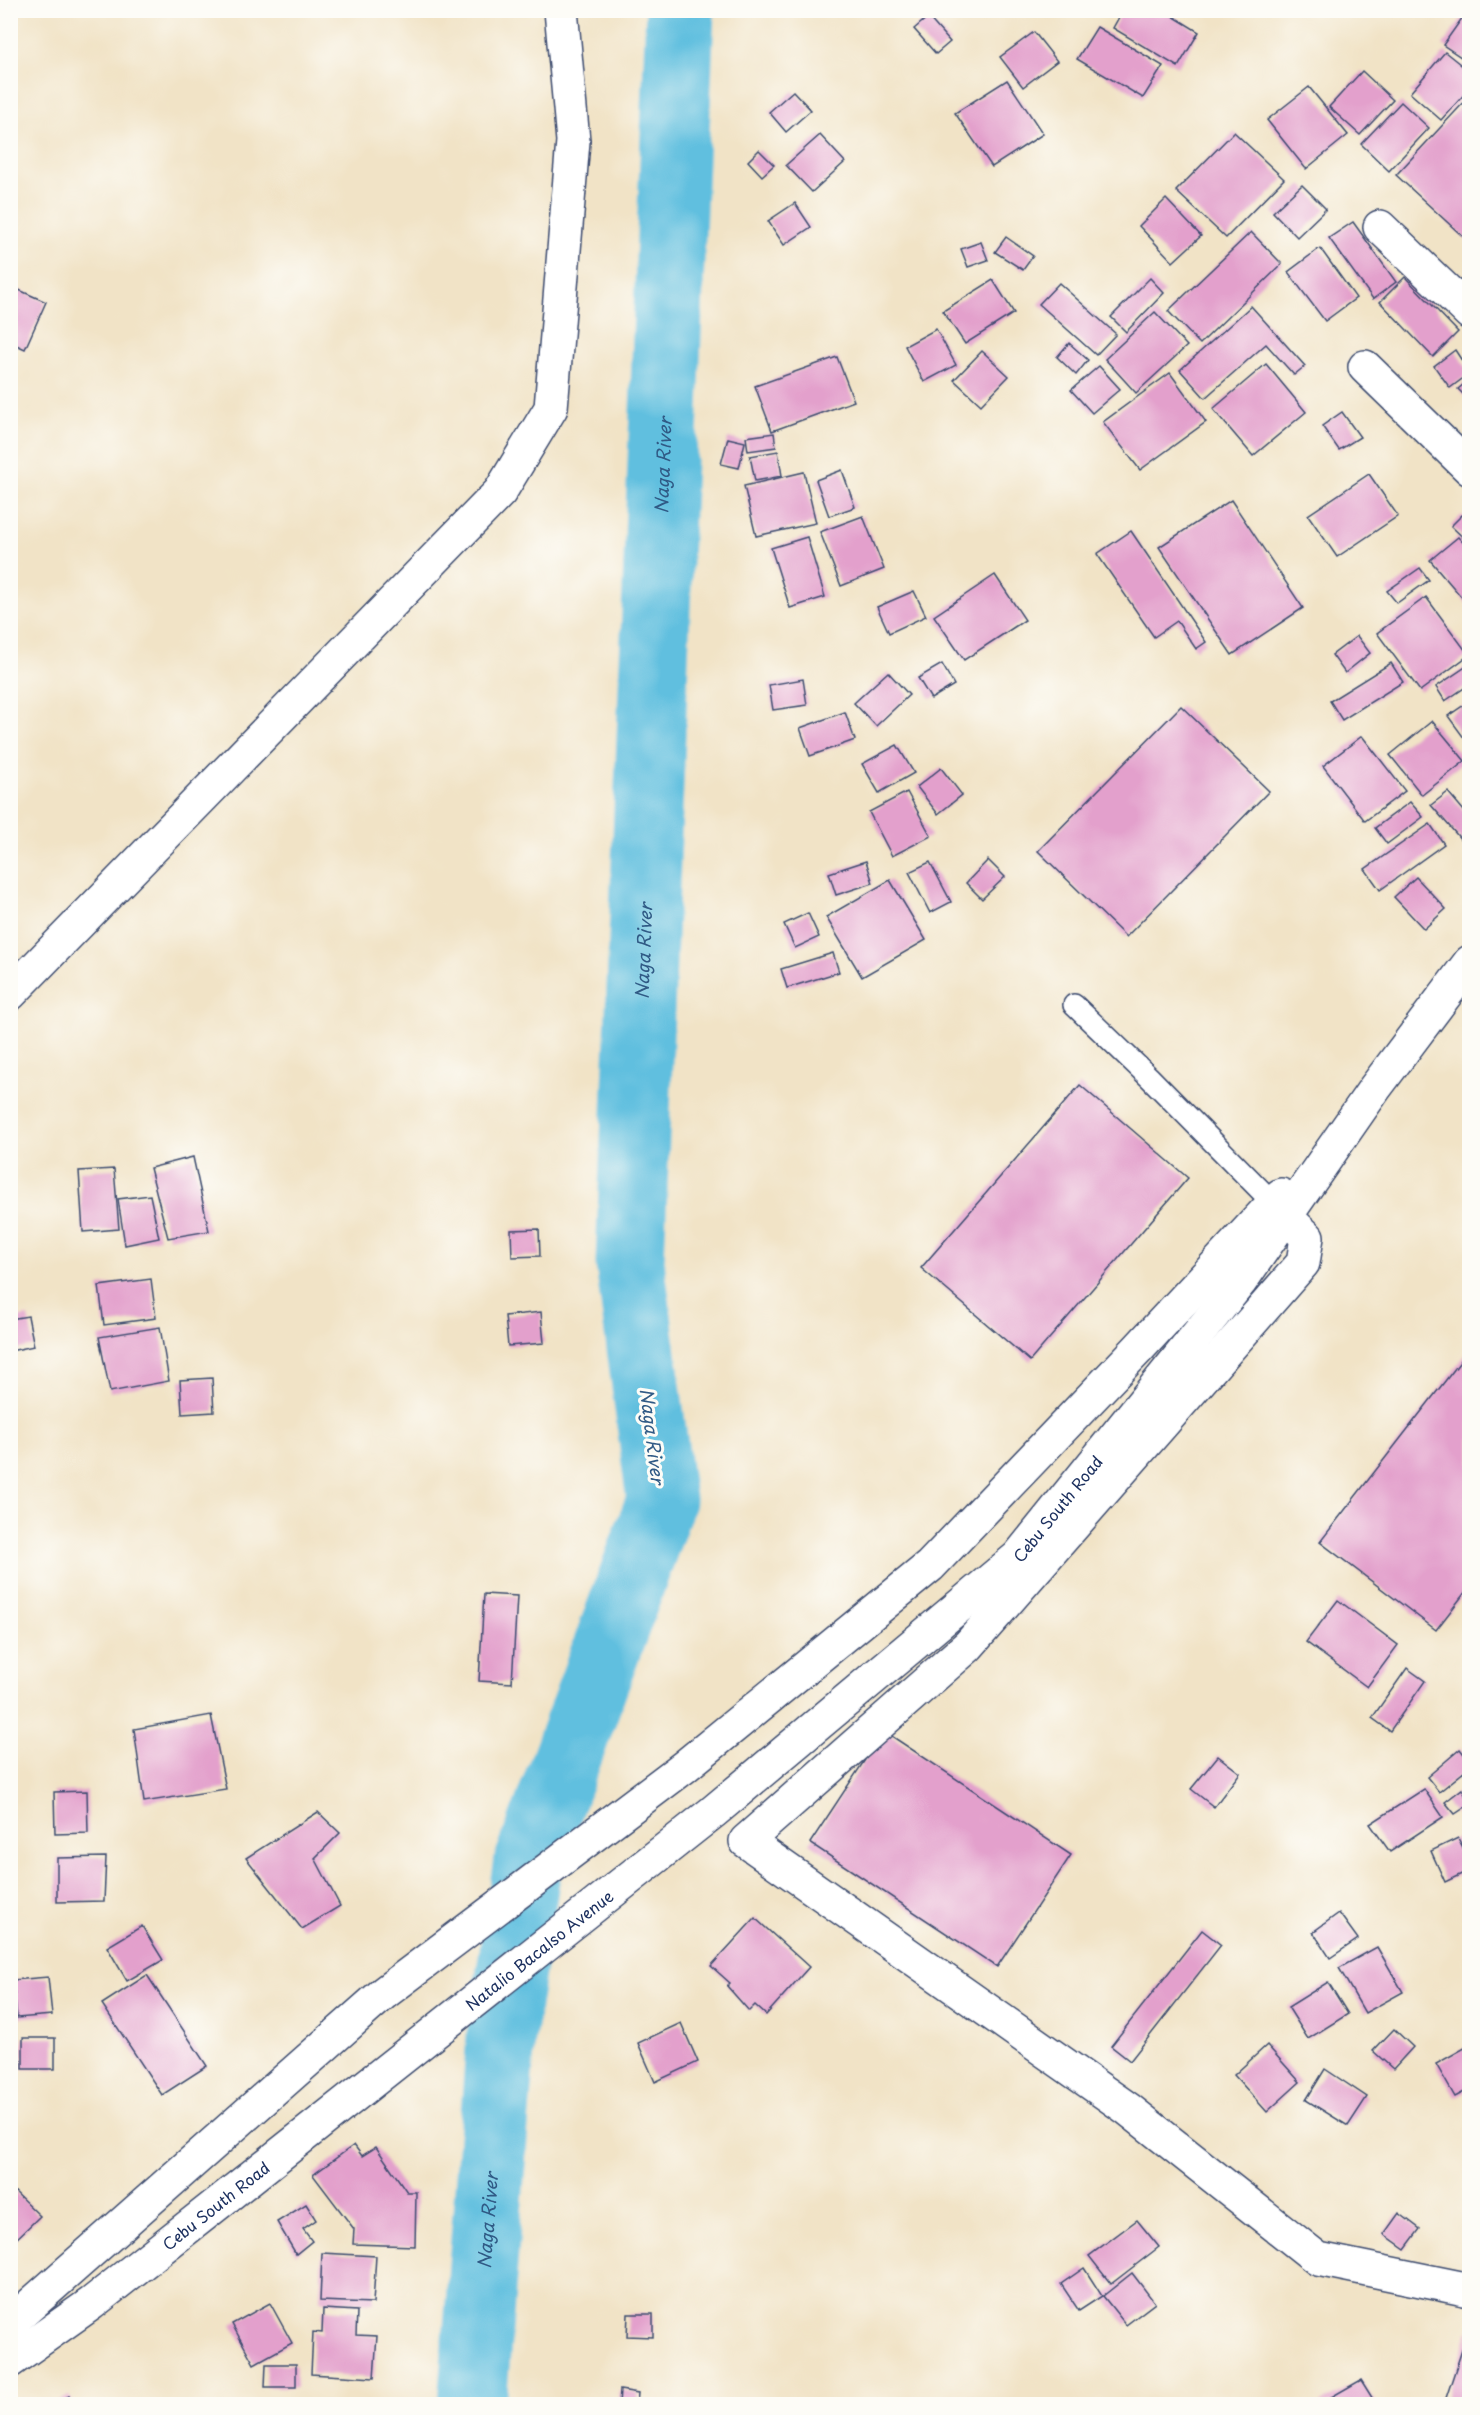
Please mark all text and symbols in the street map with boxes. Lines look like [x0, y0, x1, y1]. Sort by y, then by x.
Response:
water label: Naga River [646, 414, 677, 514]
water label: Naga River [627, 900, 658, 1000]
water label: Naga River [634, 1387, 673, 1488]
street label: Cebu South Road [1007, 1450, 1108, 1567]
street label: Natalio Bacalso Avenue [460, 1884, 618, 2016]
street label: Cebu South Road [157, 2155, 274, 2255]
water label: Naga River [469, 2169, 504, 2269]

